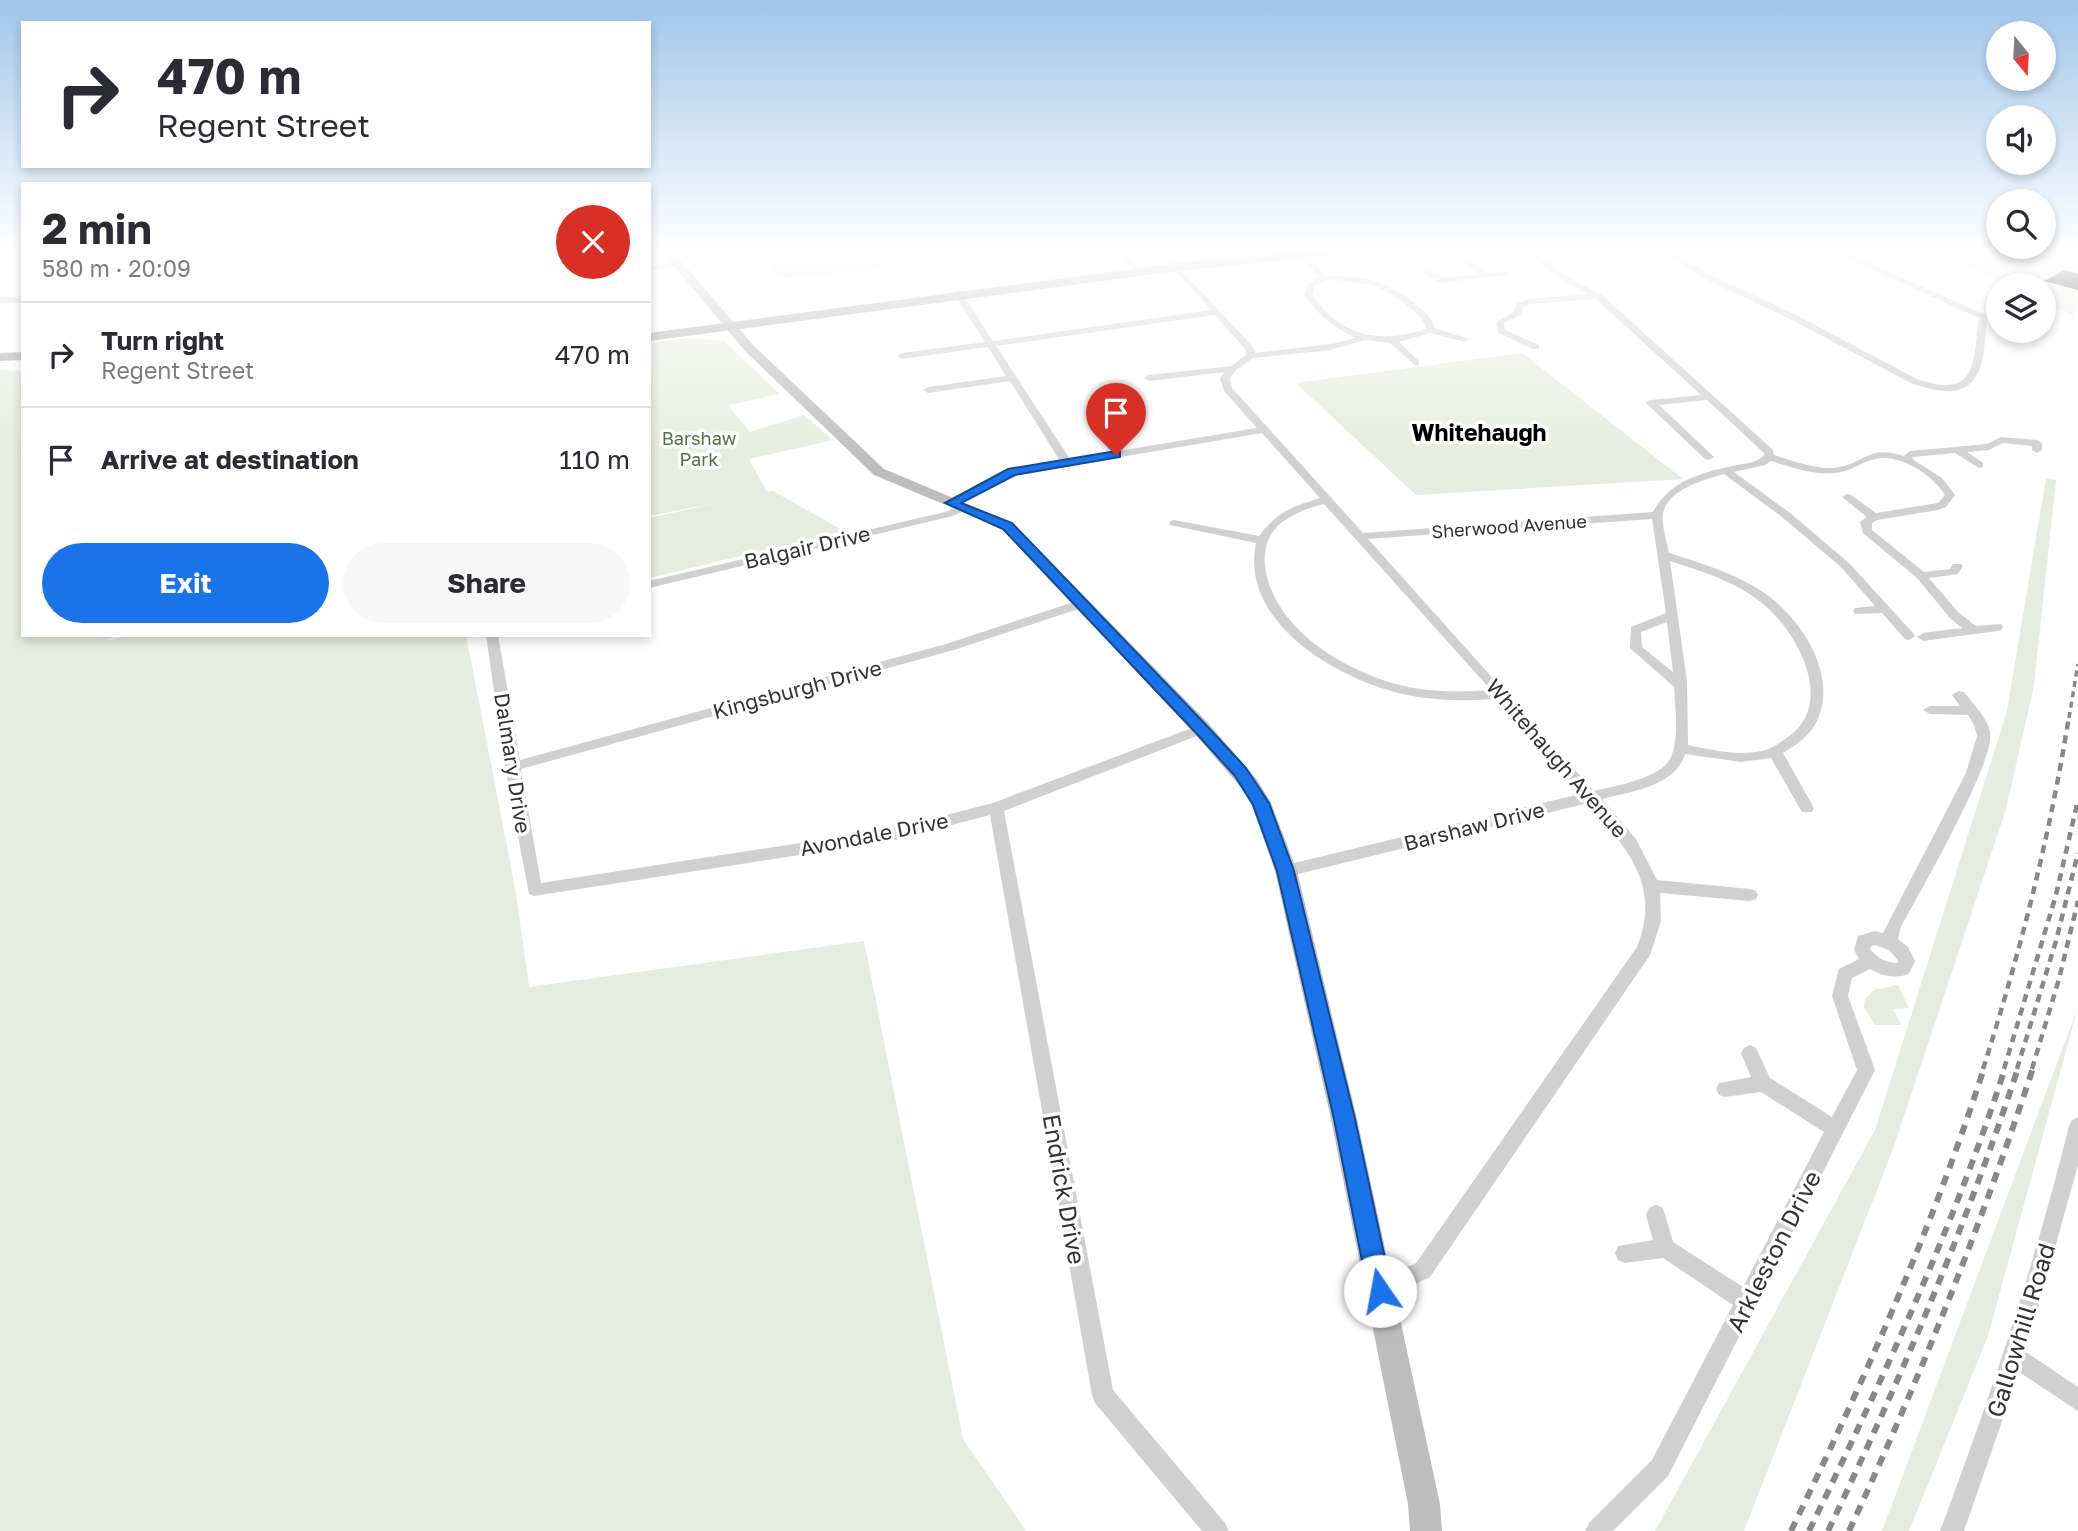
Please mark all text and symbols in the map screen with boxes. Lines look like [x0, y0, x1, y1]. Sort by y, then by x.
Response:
north arrow [1986, 21, 2056, 91]
map controls [1986, 21, 2056, 343]
text: 470 m [157, 46, 301, 105]
icon: right [42, 49, 133, 140]
button: sound [1986, 105, 2056, 175]
text: Regent Street [157, 106, 370, 144]
button: search [1986, 189, 2056, 259]
text: 2 min [42, 203, 152, 253]
button: close [556, 205, 630, 279]
text: 580 m · 20:09 [42, 254, 191, 282]
button: layers [1986, 273, 2056, 343]
text: Turn right [101, 325, 224, 356]
icon: right [42, 336, 80, 374]
text: 470 m [555, 339, 630, 370]
text: Regent Street [101, 356, 254, 384]
pin [1086, 383, 1146, 455]
icon: arrive [1097, 394, 1135, 432]
district label: Whitehaugh [1412, 418, 1546, 446]
park label: Barshaw Park [662, 427, 737, 470]
icon: arrive [42, 441, 80, 479]
text: Arrive at destination [101, 444, 359, 475]
text: 110 m [559, 444, 630, 475]
street label: Sherwood Avenue [1431, 510, 1587, 542]
street label: Balgair Drive [742, 520, 872, 574]
button: Exit [42, 543, 329, 623]
button: Share [343, 543, 630, 623]
street label: Kingsburgh Drive [710, 654, 884, 724]
street label: Whitehaugh Avenue [1481, 673, 1633, 843]
street label: Dalmary Drive [489, 691, 537, 835]
street label: Barshaw Drive [1401, 796, 1547, 856]
street label: Avondale Drive [798, 807, 950, 861]
street label: Endrick Drive [1038, 1112, 1092, 1266]
street label: Arkleston Drive [1720, 1165, 1826, 1337]
street label: Gallowhill Road [1980, 1239, 2060, 1421]
position arrow [1343, 1254, 1417, 1328]

